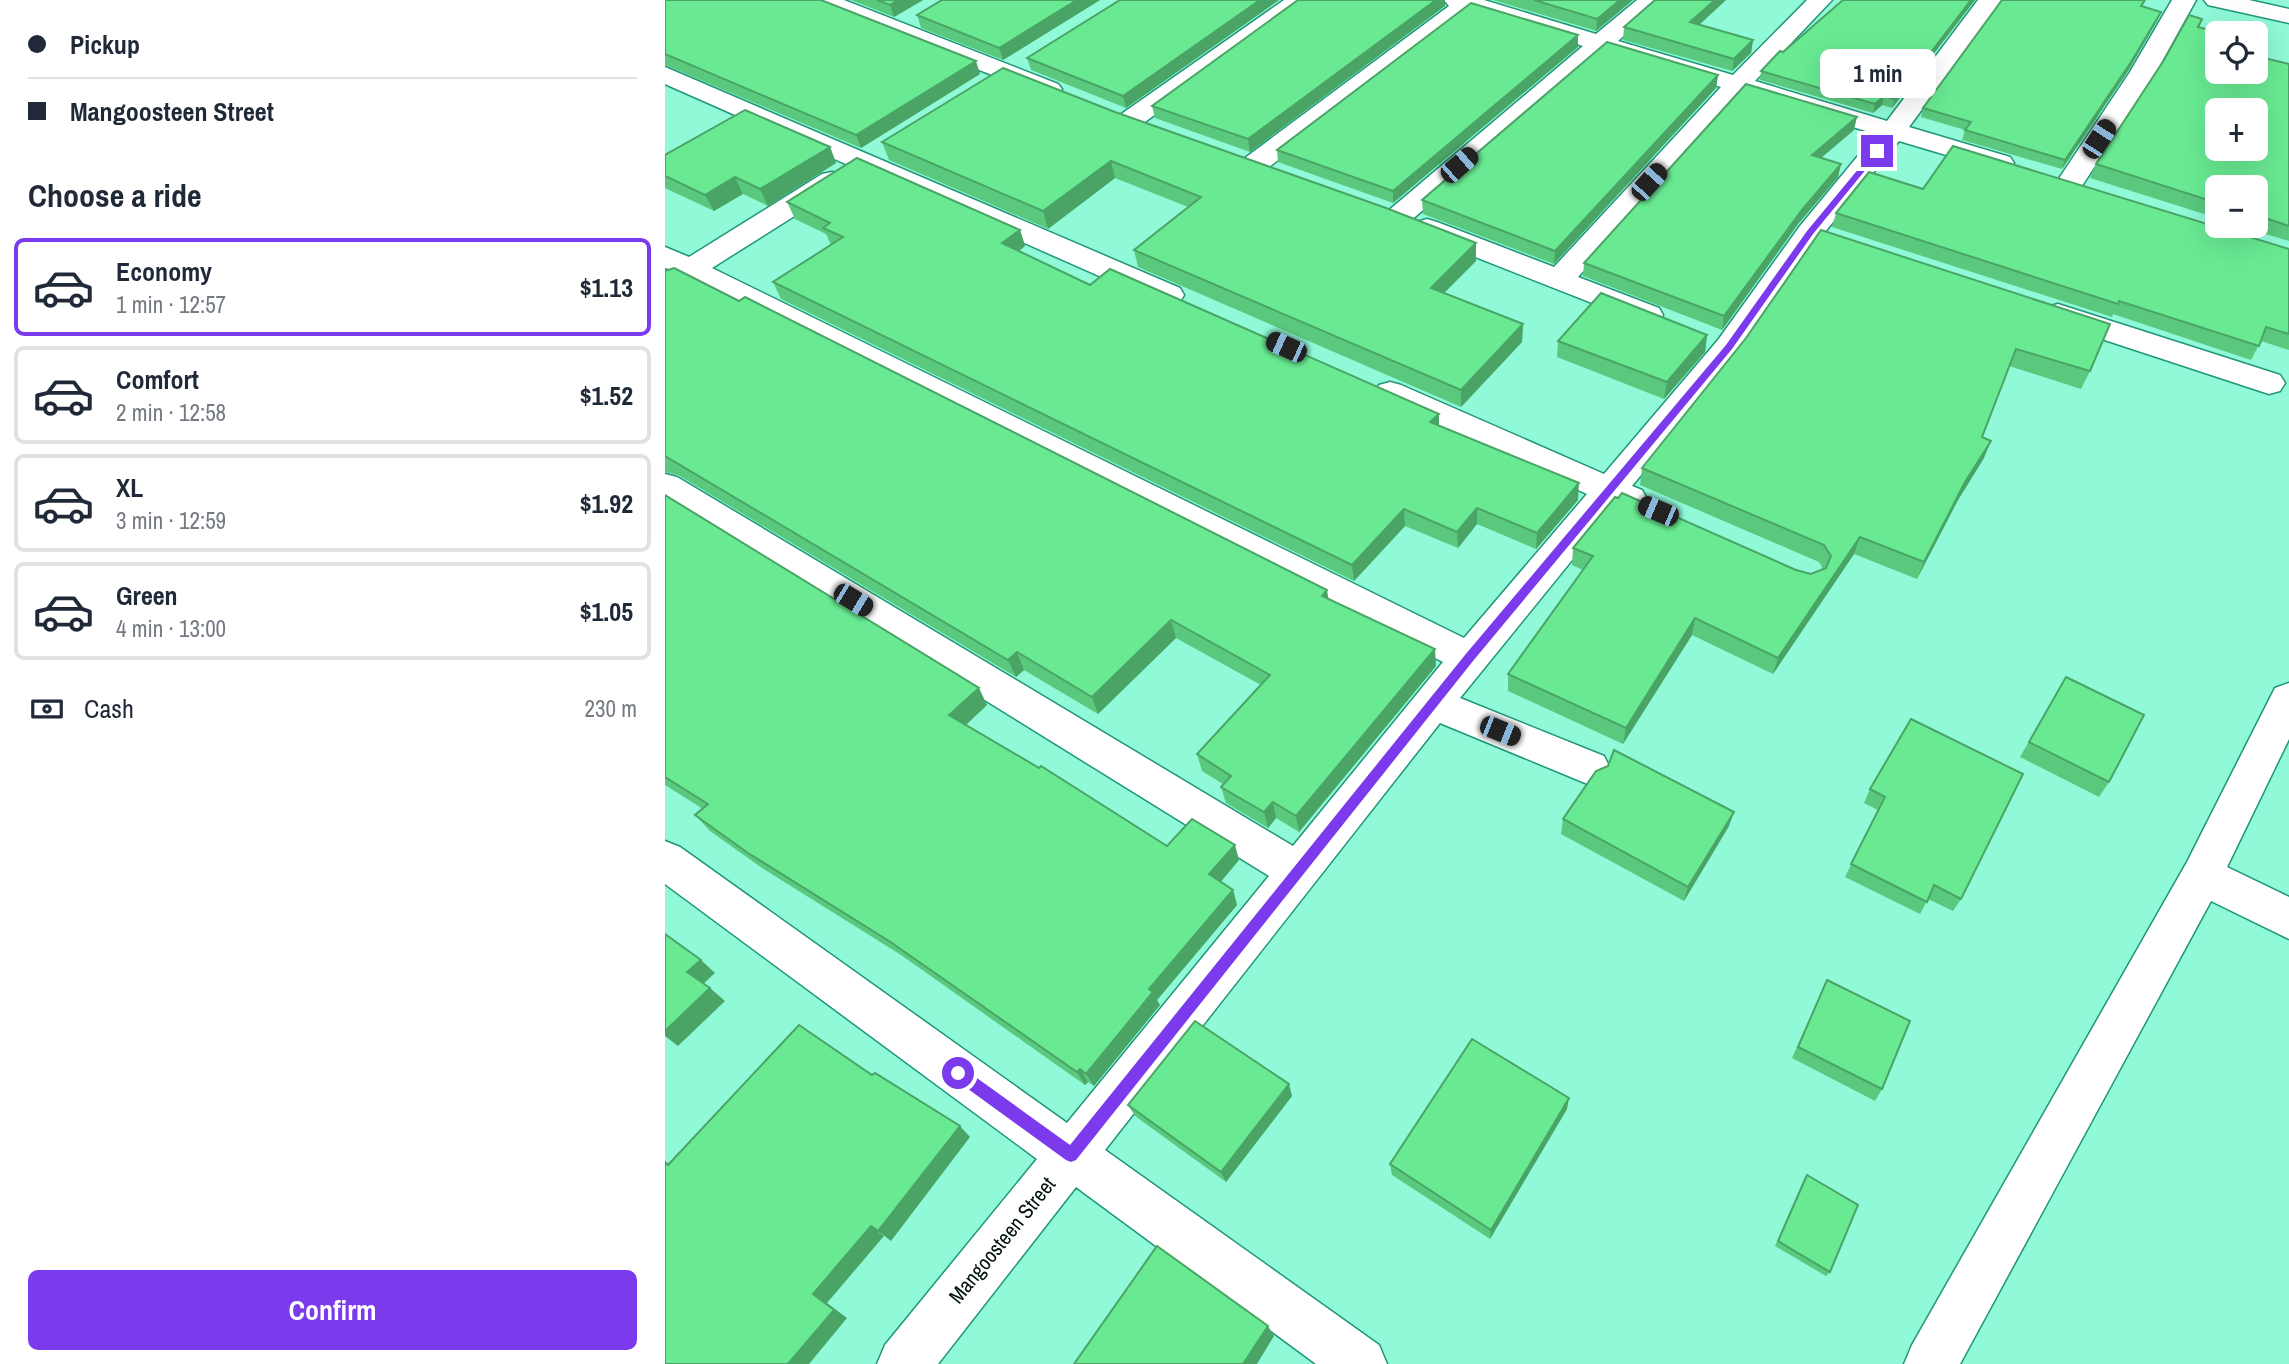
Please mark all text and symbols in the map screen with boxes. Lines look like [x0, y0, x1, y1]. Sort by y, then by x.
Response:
map controls [2205, 21, 2268, 238]
button: locate [2205, 21, 2268, 84]
text: Pickup [70, 27, 140, 62]
callout: 1 min [1819, 50, 1935, 99]
text: 1 min [1853, 58, 1903, 89]
text: Mangoosteen Street [70, 94, 274, 129]
button: + [2205, 98, 2268, 161]
car [2079, 116, 2120, 162]
route end [1861, 135, 1893, 167]
car [1437, 143, 1482, 187]
car [1628, 159, 1671, 205]
text: Choose a ride [28, 174, 202, 217]
button: − [2205, 175, 2268, 238]
text: Economy [116, 254, 212, 289]
icon: car [32, 256, 95, 319]
text: $1.13 [580, 270, 633, 305]
text: 1 min · 12:57 [116, 289, 226, 320]
car [1263, 329, 1310, 365]
text: Comfort [116, 362, 199, 397]
icon: car [32, 364, 95, 427]
text: $1.52 [580, 378, 633, 413]
text: 2 min · 12:58 [116, 397, 226, 428]
text: XL [116, 470, 143, 505]
icon: car [32, 472, 95, 535]
text: $1.92 [580, 486, 633, 521]
car [1635, 493, 1682, 529]
text: 3 min · 12:59 [116, 505, 226, 536]
text: Green [116, 578, 178, 613]
icon: car [32, 580, 95, 643]
car [830, 580, 877, 620]
text: $1.05 [580, 594, 633, 629]
text: 4 min · 13:00 [116, 613, 226, 644]
icon: cash [28, 690, 66, 728]
text: Cash [84, 691, 134, 726]
text: 230 m [585, 693, 637, 724]
car [1477, 713, 1524, 749]
route start [942, 1057, 974, 1089]
street label: Mangoosteen Street [942, 1170, 1062, 1309]
button: Confirm [28, 1270, 637, 1350]

